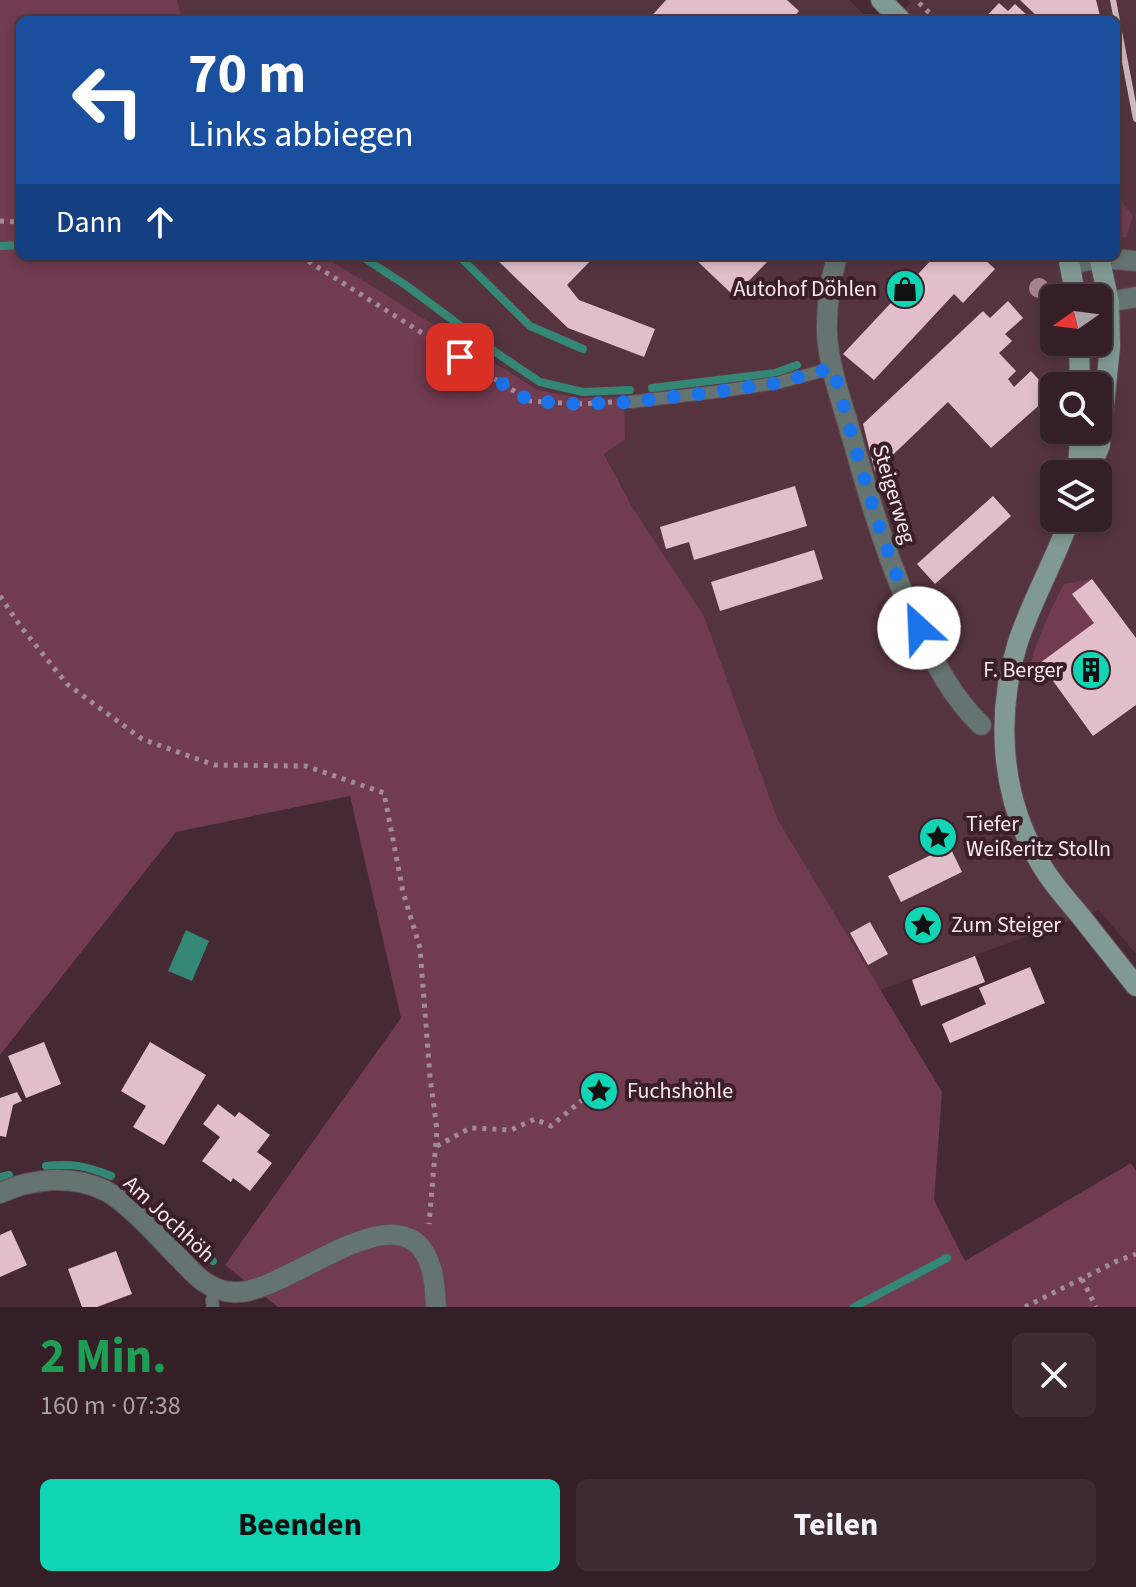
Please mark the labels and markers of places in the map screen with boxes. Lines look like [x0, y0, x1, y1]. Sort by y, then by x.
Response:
shop icon: Autohof Döhlen [884, 268, 926, 310]
place label: Autohof Döhlen [734, 273, 877, 305]
pin [426, 323, 494, 391]
building icon: F. Berger [1070, 649, 1112, 691]
place label: F. Berger [983, 654, 1063, 686]
place label: Tiefer Weißeritz Stolln [966, 808, 1111, 865]
place icon: Tiefer Weißeritz Stolln [917, 816, 959, 858]
place icon: Zum Steiger [902, 904, 944, 946]
place label: Zum Steiger [951, 909, 1061, 941]
place icon: Fuchshöhle [578, 1070, 620, 1112]
place label: Fuchshöhle [627, 1075, 733, 1107]

